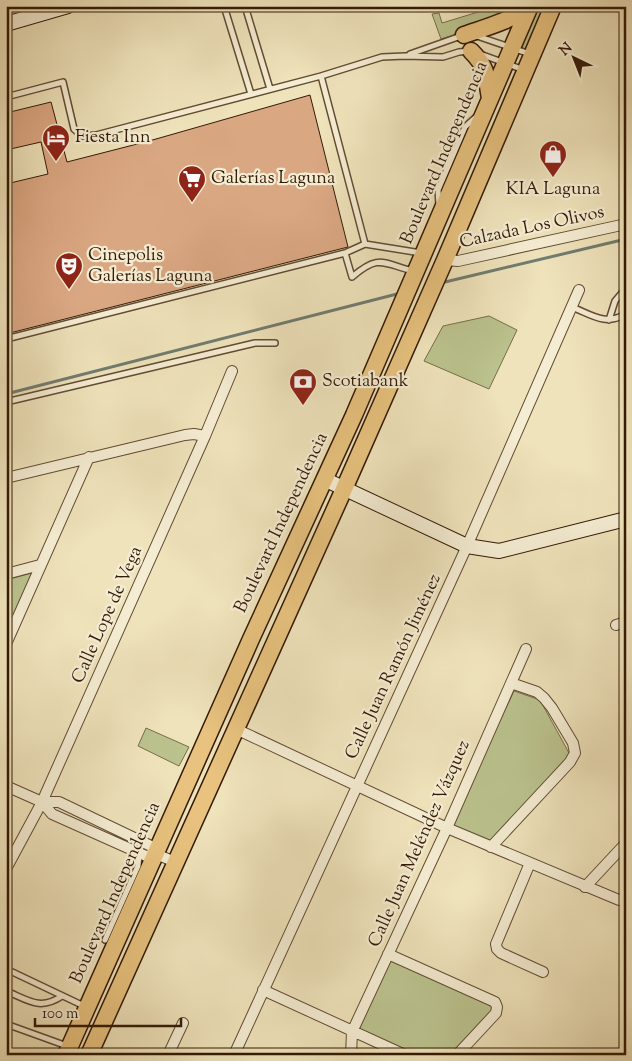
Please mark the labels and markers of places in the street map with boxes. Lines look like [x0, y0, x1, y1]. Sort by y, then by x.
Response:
hotel icon: Fiesta Inn [41, 123, 71, 162]
place label: Fiesta Inn [75, 125, 151, 151]
shop icon: KIA Laguna [538, 139, 568, 178]
supermarket icon: Galerías Laguna [177, 164, 207, 203]
place label: Galerías Laguna [211, 166, 335, 192]
place label: KIA Laguna [506, 177, 600, 203]
place label: Cinepolis Galerías Laguna [88, 243, 212, 290]
theatre icon: Cinepolis Galerías Laguna [54, 251, 84, 290]
bank icon: Scotiabank [288, 367, 318, 406]
place label: Scotiabank [322, 369, 409, 395]

